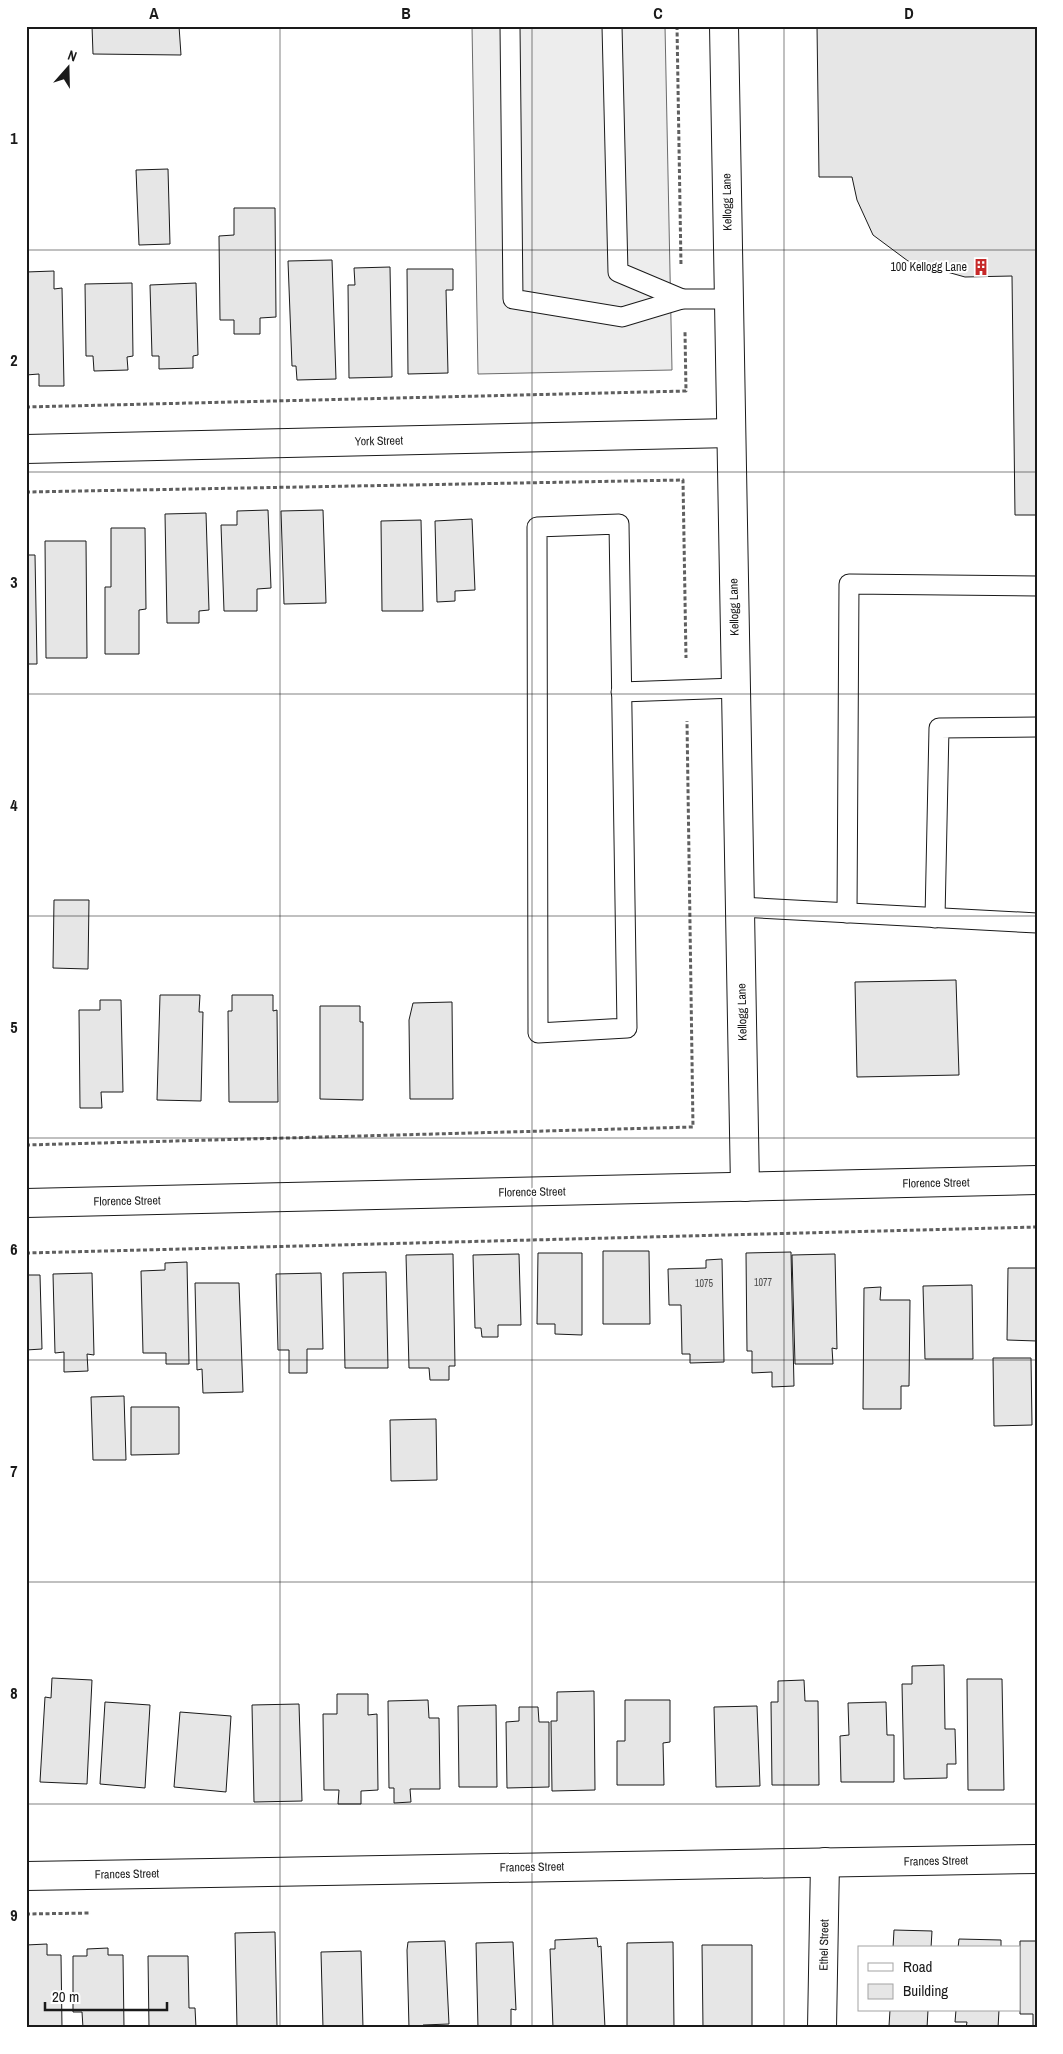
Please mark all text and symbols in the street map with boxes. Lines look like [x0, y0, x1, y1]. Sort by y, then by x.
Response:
text: A [149, 2, 159, 24]
text: B [401, 2, 411, 24]
text: C [653, 2, 663, 24]
text: D [904, 2, 914, 24]
north arrow [42, 42, 92, 92]
text: N [65, 46, 79, 66]
text: 1 [10, 127, 18, 149]
street label: Kellogg Lane [718, 173, 736, 231]
building icon: 100 Kellogg Lane [971, 257, 991, 277]
place label: 100 Kellogg Lane [890, 259, 967, 275]
text: 2 [10, 349, 18, 371]
street label: York Street [355, 433, 404, 449]
text: 3 [10, 571, 18, 593]
street label: Kellogg Lane [725, 578, 743, 636]
text: 4 [10, 794, 18, 816]
street label: Kellogg Lane [733, 983, 751, 1041]
text: 5 [10, 1016, 18, 1038]
street label: Florence Street [902, 1174, 970, 1192]
street label: Florence Street [498, 1183, 566, 1201]
street label: Florence Street [93, 1192, 161, 1210]
text: 6 [10, 1238, 18, 1260]
house number: 1077 [754, 1276, 773, 1289]
house number: 1075 [695, 1277, 714, 1290]
text: 7 [10, 1460, 18, 1482]
text: 8 [10, 1682, 18, 1704]
street label: Frances Street [904, 1852, 969, 1870]
street label: Frances Street [500, 1858, 565, 1876]
street label: Frances Street [95, 1865, 160, 1883]
text: 9 [10, 1904, 18, 1926]
street label: Ethel Street [816, 1919, 832, 1971]
legend [858, 1946, 1020, 2012]
text: Road [903, 1956, 932, 1977]
scale bar [45, 1979, 168, 2011]
text: Building [903, 1980, 948, 2001]
text: 20 m [52, 1986, 79, 2007]

